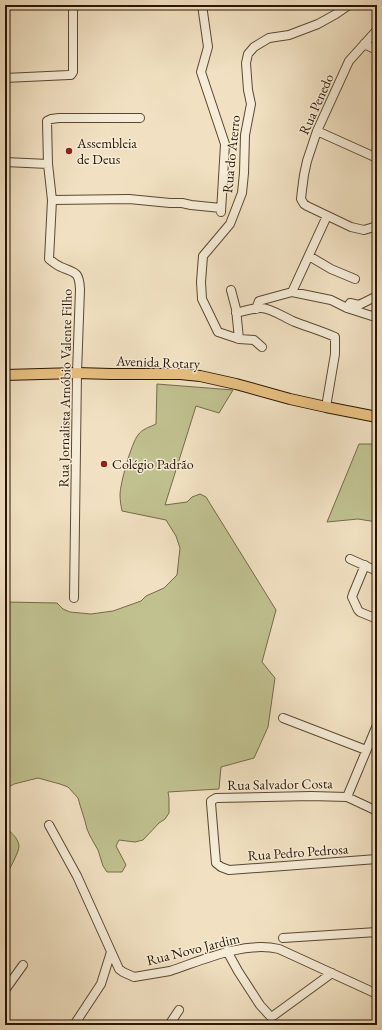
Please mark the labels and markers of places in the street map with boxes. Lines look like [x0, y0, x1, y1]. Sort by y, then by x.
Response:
place label: Assembleia de Deus [76, 134, 137, 168]
marker: Assembleia de Deus [64, 146, 74, 156]
place label: Colégio Padrão [112, 455, 194, 473]
marker: Colégio Padrão [99, 459, 109, 469]

